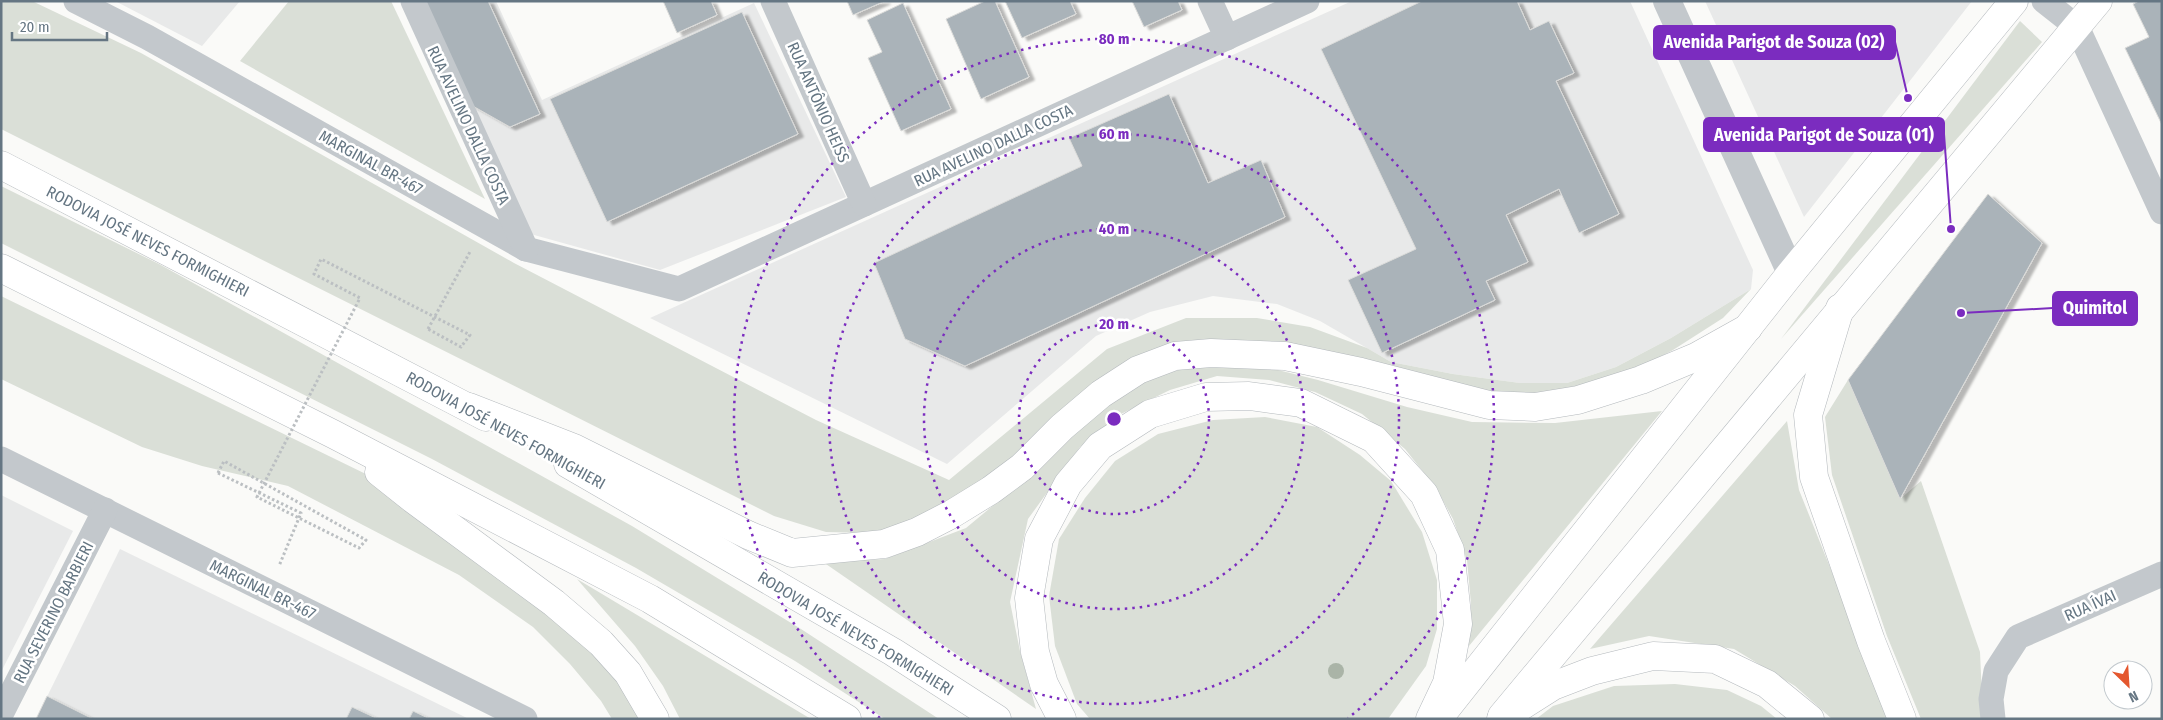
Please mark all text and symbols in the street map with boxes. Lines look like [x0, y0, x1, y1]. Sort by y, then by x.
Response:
scale bar [12, 10, 108, 42]
text: 20 m [20, 18, 50, 36]
callout: Avenida Parigot de Souza (02) [1654, 26, 1895, 59]
text: 80 m [1099, 30, 1129, 48]
text: Avenida Parigot de Souza (02) [1662, 31, 1885, 53]
street label: RUA ANTÔNIO HEISS [783, 39, 855, 165]
street label: RUA AVELINO DALLA COSTA [423, 43, 514, 208]
street label: RUA AVELINO DALLA COSTA [911, 100, 1076, 191]
callout: Avenida Parigot de Souza (01) [1704, 118, 1944, 151]
text: Avenida Parigot de Souza (01) [1713, 124, 1935, 146]
text: 60 m [1099, 125, 1129, 143]
street label: MARGINAL BR-467 [316, 126, 426, 199]
street label: RODOVIA JOSÉ NEVES FORMIGHIERI [43, 182, 252, 301]
text: 40 m [1099, 220, 1129, 238]
callout: Quimitol [2053, 292, 2137, 325]
text: Quimitol [2063, 297, 2127, 319]
text: 20 m [1098, 315, 1129, 333]
street label: RODOVIA JOSÉ NEVES FORMIGHIERI [403, 368, 609, 493]
centre of rings [1105, 410, 1123, 428]
street label: RUA SEVERINO BARBIERI [9, 538, 97, 686]
street label: MARGINAL BR-467 [207, 556, 319, 624]
street label: RODOVIA JOSÉ NEVES FORMIGHIERI [754, 567, 957, 700]
street label: RUA ÍVAI [2061, 586, 2119, 625]
north arrow [2103, 660, 2153, 710]
text: N [2126, 687, 2141, 706]

